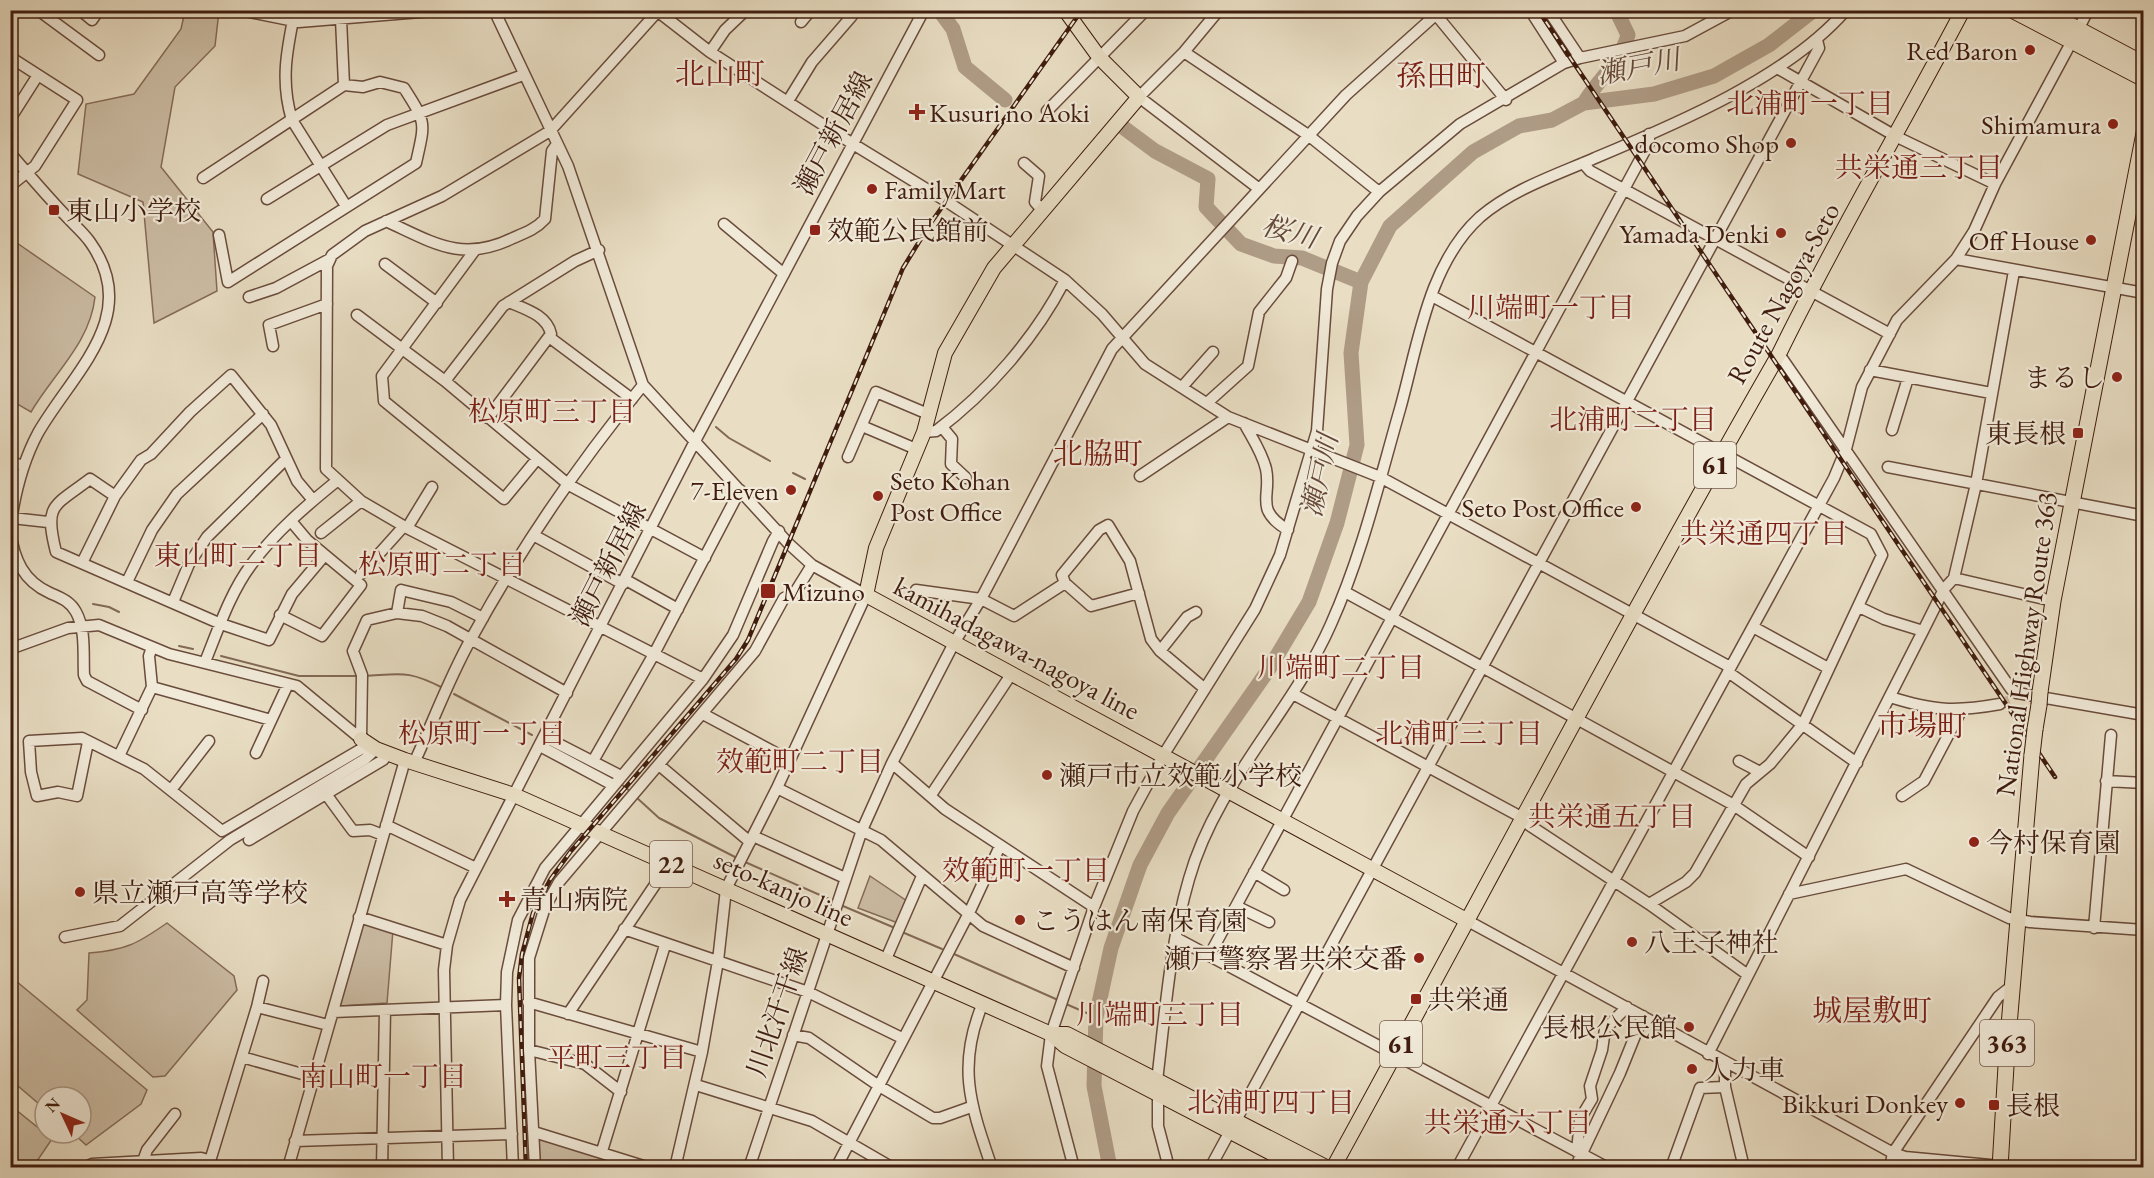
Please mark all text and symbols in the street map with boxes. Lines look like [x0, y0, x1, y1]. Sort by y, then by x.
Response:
place label: Red Baron [1906, 33, 2018, 68]
water label: 瀬戸川 [1593, 40, 1686, 92]
marker: Red Baron [2023, 43, 2037, 57]
district label: 北山町 [675, 54, 765, 93]
district label: 孫田町 [1396, 56, 1486, 95]
street label: 瀬戸新居線 [786, 65, 880, 201]
district label: 北浦町一丁目 [1726, 85, 1894, 121]
place label: Kusuri no Aoki [929, 95, 1090, 130]
marker: Kusuri no Aoki [910, 105, 924, 119]
place label: Shimamura [1981, 107, 2101, 142]
marker: Shimamura [2106, 117, 2120, 131]
place label: docomo Shop [1635, 126, 1779, 161]
marker: docomo Shop [1784, 136, 1798, 150]
district label: 共栄通三丁目 [1835, 149, 2003, 185]
place label: FamilyMart [884, 172, 1006, 207]
marker: FamilyMart [865, 182, 879, 196]
place label: 東山小学校 [66, 193, 201, 228]
street label: Route Nagoya-Seto [1719, 196, 1847, 390]
marker: 東山小学校 [47, 203, 61, 217]
water label: 桜川 [1258, 206, 1325, 256]
place label: 效範公民館前 [827, 213, 989, 248]
place label: Yamada Denki [1619, 216, 1769, 251]
marker: 效範公民館前 [808, 223, 822, 237]
place label: Off House [1969, 223, 2079, 258]
marker: Yamada Denki [1774, 226, 1788, 240]
marker: Off House [2084, 233, 2098, 247]
district label: 川端町一丁目 [1467, 289, 1635, 325]
place label: まるし [2024, 360, 2105, 395]
marker: まるし [2110, 370, 2124, 384]
district label: 松原町三丁目 [468, 393, 636, 429]
district label: 北浦町二丁目 [1549, 401, 1717, 437]
place label: 東長根 [1985, 416, 2066, 451]
marker: 東長根 [2071, 426, 2085, 440]
water label: 瀬戸川 [1293, 427, 1346, 520]
district label: 北脇町 [1053, 434, 1143, 473]
road number: 61 [1694, 442, 1736, 488]
place label: Seto Kohan Post Office [890, 463, 1011, 529]
place label: 7-Eleven [690, 473, 779, 508]
marker: 7-Eleven [784, 483, 798, 497]
marker: Seto Kohan Post Office [871, 489, 885, 503]
place label: Seto Post Office [1462, 490, 1624, 525]
street label: National Highway Route 363 [1987, 490, 2065, 798]
street label: 瀬戸新居線 [562, 496, 654, 632]
marker: Seto Post Office [1629, 500, 1643, 514]
district label: 共栄通四丁目 [1680, 515, 1848, 551]
district label: 東山町二丁目 [154, 537, 322, 573]
district label: 松原町二丁目 [358, 546, 526, 582]
street label: kamihadagawa-nagoya line [888, 568, 1146, 728]
place label: Mizuno [782, 574, 865, 609]
marker: Mizuno [759, 582, 777, 600]
district label: 川端町二丁目 [1257, 649, 1425, 685]
district label: 市場町 [1877, 706, 1967, 745]
district label: 松原町一丁目 [398, 715, 566, 751]
district label: 北浦町三丁目 [1375, 715, 1543, 751]
district label: 效範町二丁目 [716, 743, 884, 779]
place label: 瀬戸市立效範小学校 [1059, 758, 1302, 793]
marker: 瀬戸市立效範小学校 [1040, 768, 1054, 782]
district label: 共栄通五丁目 [1528, 798, 1696, 834]
place label: 今村保育園 [1986, 825, 2121, 860]
marker: 今村保育園 [1967, 835, 1981, 849]
road number: 22 [650, 841, 692, 887]
street label: seto-kanjo line [709, 842, 859, 934]
district label: 效範町一丁目 [942, 852, 1110, 888]
place label: 県立瀬戸高等学校 [92, 875, 308, 910]
place label: 青山病院 [520, 882, 628, 917]
marker: 県立瀬戸高等学校 [73, 885, 87, 899]
marker: 青山病院 [498, 890, 516, 908]
place label: こうはん南保育園 [1032, 903, 1248, 938]
marker: こうはん南保育園 [1013, 913, 1027, 927]
place label: 八王子神社 [1644, 925, 1779, 960]
marker: 八王子神社 [1625, 935, 1639, 949]
place label: 瀬戸警察署共栄交番 [1164, 941, 1407, 976]
street label: 川北汗干線 [738, 942, 816, 1082]
marker: 瀬戸警察署共栄交番 [1412, 951, 1426, 965]
place label: 共栄通 [1428, 982, 1509, 1017]
district label: 城屋敷町 [1812, 991, 1932, 1030]
marker: 共栄通 [1409, 992, 1423, 1006]
district label: 川端町三丁目 [1076, 996, 1244, 1032]
place label: 長根公民館 [1542, 1010, 1677, 1045]
marker: 長根公民館 [1682, 1020, 1696, 1034]
road number: 363 [1980, 1020, 2034, 1066]
road number: 61 [1380, 1021, 1422, 1067]
district label: 平町三丁目 [547, 1039, 687, 1075]
place label: 人力車 [1704, 1052, 1785, 1087]
district label: 南山町一丁目 [299, 1058, 467, 1094]
marker: 人力車 [1685, 1062, 1699, 1076]
district label: 北浦町四丁目 [1187, 1084, 1355, 1120]
north arrow [33, 1085, 93, 1145]
place label: Bikkuri Donkey [1782, 1086, 1948, 1121]
place label: 長根 [2006, 1088, 2060, 1123]
text: N [41, 1093, 65, 1117]
marker: Bikkuri Donkey [1953, 1096, 1967, 1110]
marker: 長根 [1987, 1098, 2001, 1112]
district label: 共栄通六丁目 [1424, 1104, 1592, 1140]

